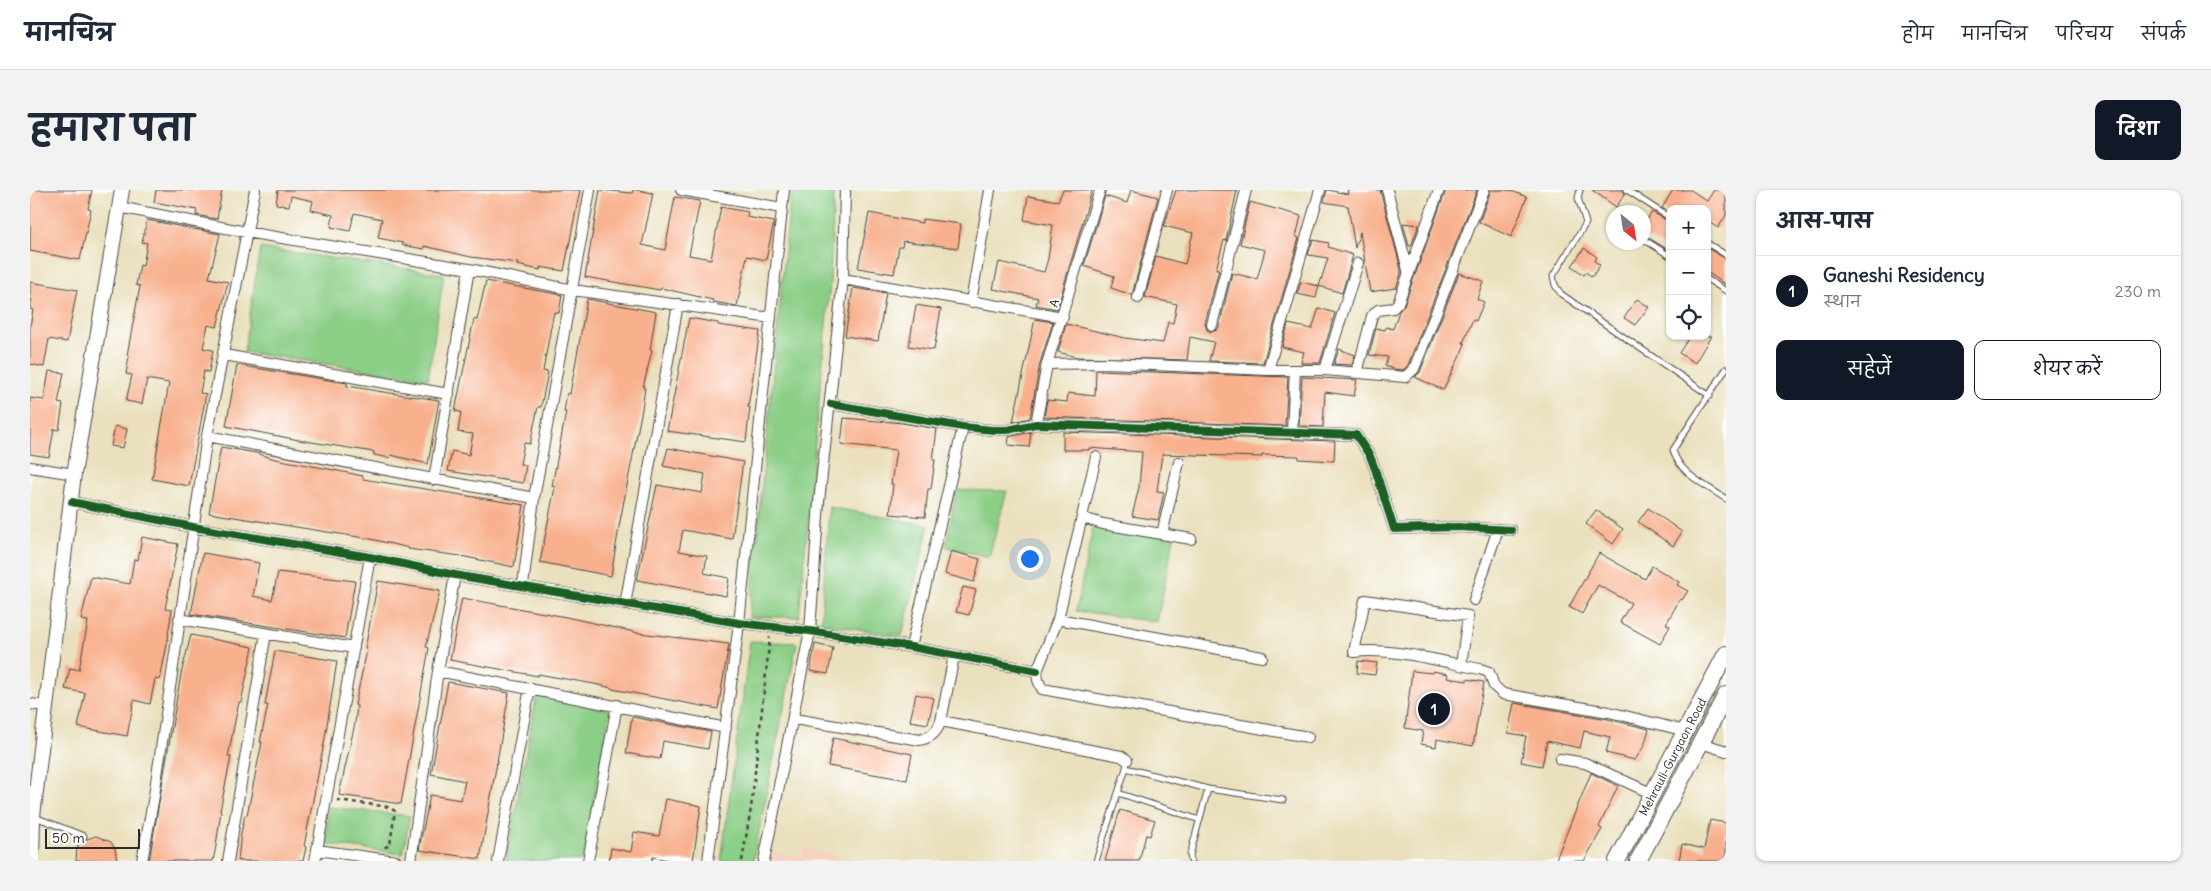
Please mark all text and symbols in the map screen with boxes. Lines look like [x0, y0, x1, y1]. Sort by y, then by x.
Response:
text: मानचित्र [25, 17, 114, 47]
text: होम [1902, 22, 1934, 45]
text: मानचित्र [1962, 22, 2028, 45]
text: परिचय [2056, 22, 2113, 45]
text: संपर्क [2141, 22, 2186, 45]
button: दिशा [2095, 100, 2181, 160]
text: हमारा पता [30, 105, 194, 149]
north arrow [1606, 205, 1651, 250]
map controls [1666, 205, 1711, 340]
button: + [1666, 205, 1711, 250]
text: आस-पास [1776, 207, 1873, 234]
button: − [1666, 250, 1711, 295]
text: Ganeshi Residency [1823, 263, 1985, 287]
text: 1 [1789, 281, 1795, 301]
text: 230 m [2115, 281, 2161, 301]
text: स्थान [1823, 291, 1861, 311]
button: locate [1666, 295, 1711, 340]
street label: A [1046, 297, 1062, 309]
button: सहेजें [1776, 340, 1964, 400]
button: शेयर करें [1974, 340, 2161, 400]
your location [1017, 546, 1043, 572]
pin: 1 [1418, 690, 1450, 728]
street label: Mehrauli-Gurgaon Road [1635, 695, 1709, 818]
scale bar [45, 826, 140, 849]
text: 50 m [52, 829, 85, 847]

